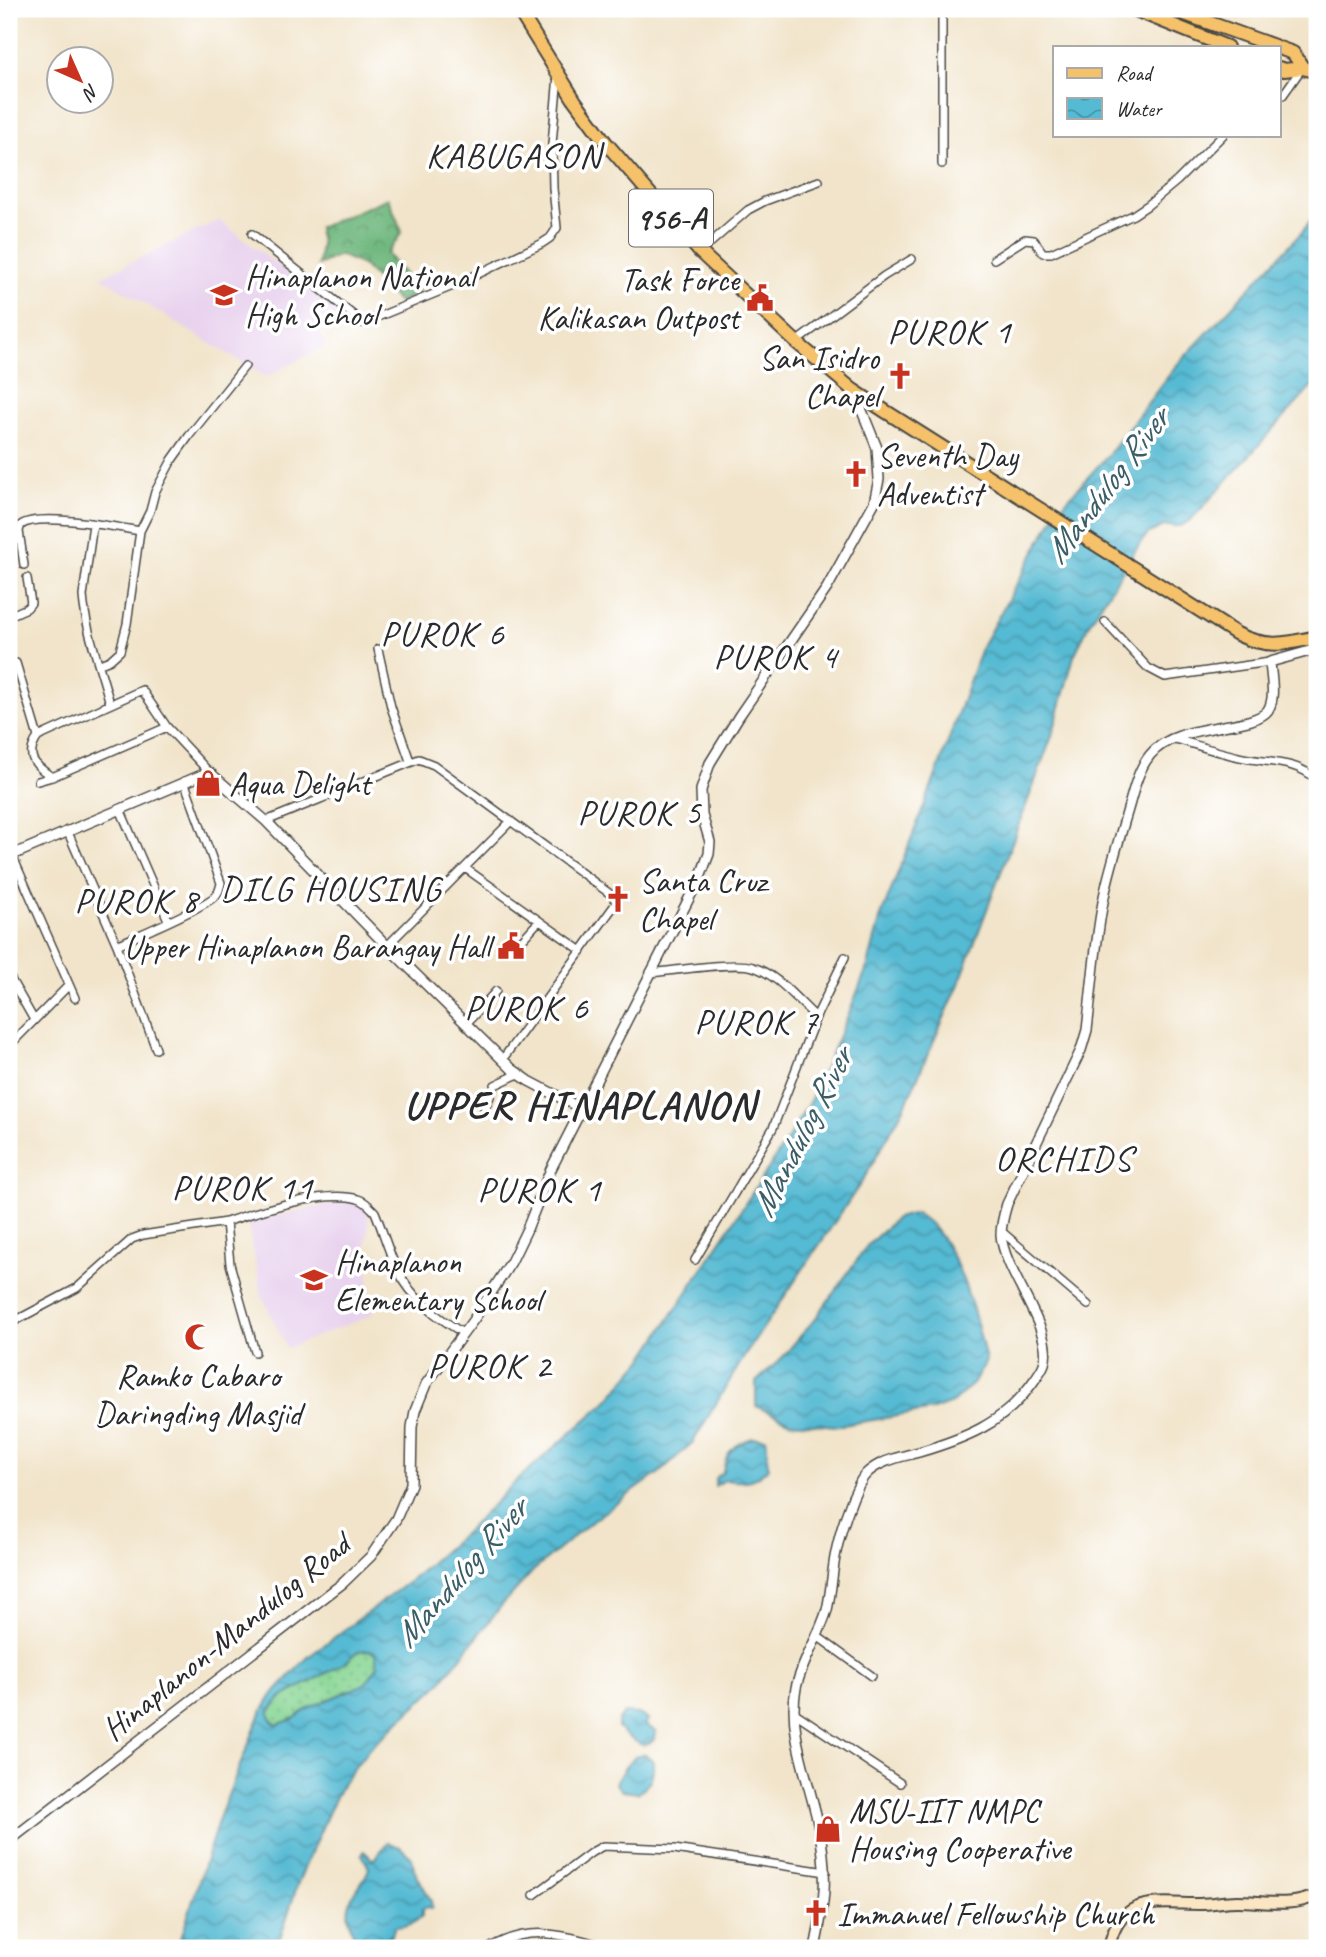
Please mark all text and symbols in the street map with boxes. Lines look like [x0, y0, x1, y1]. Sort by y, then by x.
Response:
north arrow [46, 46, 116, 116]
legend [1053, 46, 1280, 136]
text: Road [1116, 60, 1155, 86]
text: N [76, 79, 104, 106]
text: Water [1116, 96, 1163, 122]
district label: KABUGASON [426, 133, 605, 178]
road number: 956-A [629, 190, 713, 246]
place label: Hinaplanon National High School [245, 256, 480, 336]
place label: Task Force Kalikasan Outpost [538, 259, 742, 339]
school or university icon: Hinaplanon National High School [209, 280, 239, 310]
public building icon: Task Force Kalikasan Outpost [745, 283, 775, 313]
district label: PUROK 1 [888, 309, 1013, 354]
place label: San Isidro Chapel [759, 337, 884, 417]
church icon: San Isidro Chapel [885, 361, 915, 391]
water label: Mandulog River [1033, 394, 1183, 572]
place label: Seventh Day Adventist [877, 435, 1020, 515]
church icon: Seventh Day Adventist [841, 459, 871, 489]
district label: PUROK 6 [381, 611, 505, 656]
district label: PUROK 4 [714, 634, 840, 679]
place label: Aqua Delight [229, 763, 373, 805]
shop icon: Aqua Delight [193, 768, 223, 798]
district label: PUROK 5 [578, 790, 703, 835]
place label: Santa Cruz Chapel [639, 860, 770, 940]
district label: DILG HOUSING [220, 866, 444, 911]
district label: PUROK 8 [75, 878, 201, 923]
church icon: Santa Cruz Chapel [603, 884, 633, 914]
place label: Upper Hinaplanon Barangay Hall [124, 926, 495, 968]
public building icon: Upper Hinaplanon Barangay Hall [496, 931, 526, 961]
district label: PUROK 6 [465, 985, 589, 1030]
district label: PUROK 7 [695, 999, 820, 1044]
water label: Mandulog River [740, 1036, 865, 1224]
district label: UPPER HINAPLANON [404, 1080, 760, 1130]
district label: ORCHIDS [995, 1136, 1138, 1181]
district label: PUROK 11 [172, 1165, 315, 1210]
district label: PUROK 1 [478, 1167, 603, 1212]
place label: Hinaplanon Elementary School [335, 1241, 546, 1321]
school or university icon: Hinaplanon Elementary School [299, 1265, 329, 1295]
mosque icon: Ramko Cabaro Daringding Masjid [183, 1322, 213, 1352]
district label: PUROK 2 [428, 1343, 554, 1388]
place label: Ramko Cabaro Daringding Masjid [94, 1355, 307, 1435]
water label: Mandulog River [383, 1484, 541, 1656]
street label: Hinaplanon-Mandulog Road [93, 1521, 362, 1750]
place label: MSU-IIT NMPC Housing Cooperative [849, 1790, 1073, 1870]
shop icon: MSU-IIT NMPC Housing Cooperative [813, 1814, 843, 1844]
place label: Immanuel Fellowship Church [837, 1893, 1156, 1935]
church icon: Immanuel Fellowship Church [801, 1898, 831, 1928]

